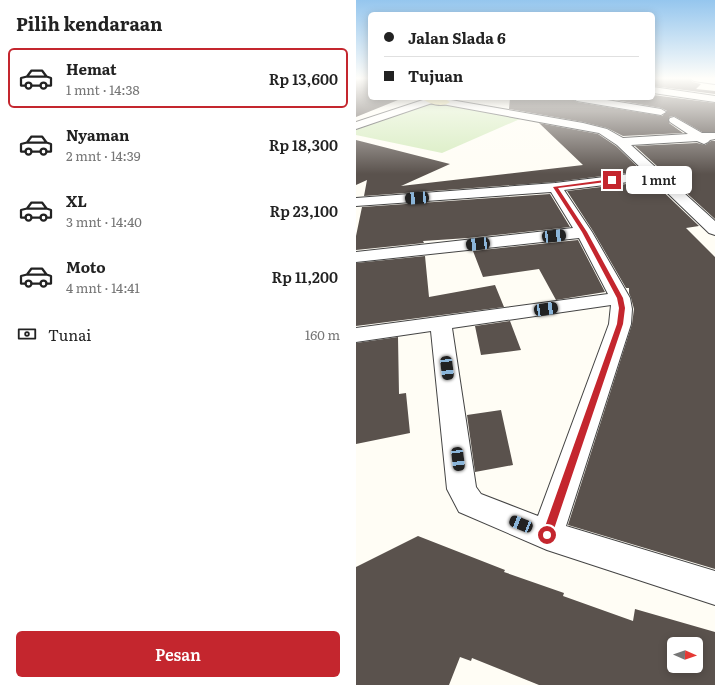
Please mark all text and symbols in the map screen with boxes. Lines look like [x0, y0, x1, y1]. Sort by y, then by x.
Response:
text: Pilih kendaraan [16, 10, 162, 37]
text: Jalan Slada 6 [408, 26, 506, 49]
text: Hemat [66, 57, 117, 80]
icon: car [18, 60, 54, 96]
text: Tujuan [408, 64, 463, 87]
text: Rp 13,600 [269, 67, 338, 90]
text: 1 mnt · 14:38 [66, 80, 140, 99]
text: Nyaman [66, 123, 129, 146]
icon: car [18, 126, 54, 162]
text: Rp 18,300 [269, 133, 338, 156]
text: 2 mnt · 14:39 [66, 146, 141, 165]
callout: 1 mnt [626, 166, 692, 194]
text: 1 mnt [642, 170, 676, 189]
route end [603, 171, 621, 189]
text: XL [66, 189, 87, 212]
car [405, 191, 429, 205]
icon: car [18, 192, 54, 228]
text: Rp 23,100 [269, 199, 338, 222]
text: 3 mnt · 14:40 [66, 212, 142, 231]
car [541, 229, 567, 243]
car [465, 237, 491, 251]
text: Moto [66, 255, 106, 278]
icon: car [18, 258, 54, 294]
text: Rp 11,200 [272, 265, 338, 288]
text: 4 mnt · 14:41 [66, 278, 140, 297]
car [533, 301, 559, 317]
icon: cash [16, 323, 38, 345]
text: Tunai [48, 323, 91, 346]
text: 160 m [305, 325, 340, 344]
car [440, 355, 454, 381]
car [451, 446, 465, 472]
car [508, 514, 534, 534]
route start [538, 526, 556, 544]
button: Pesan [16, 631, 340, 677]
north arrow [667, 637, 703, 673]
map controls [667, 637, 703, 673]

